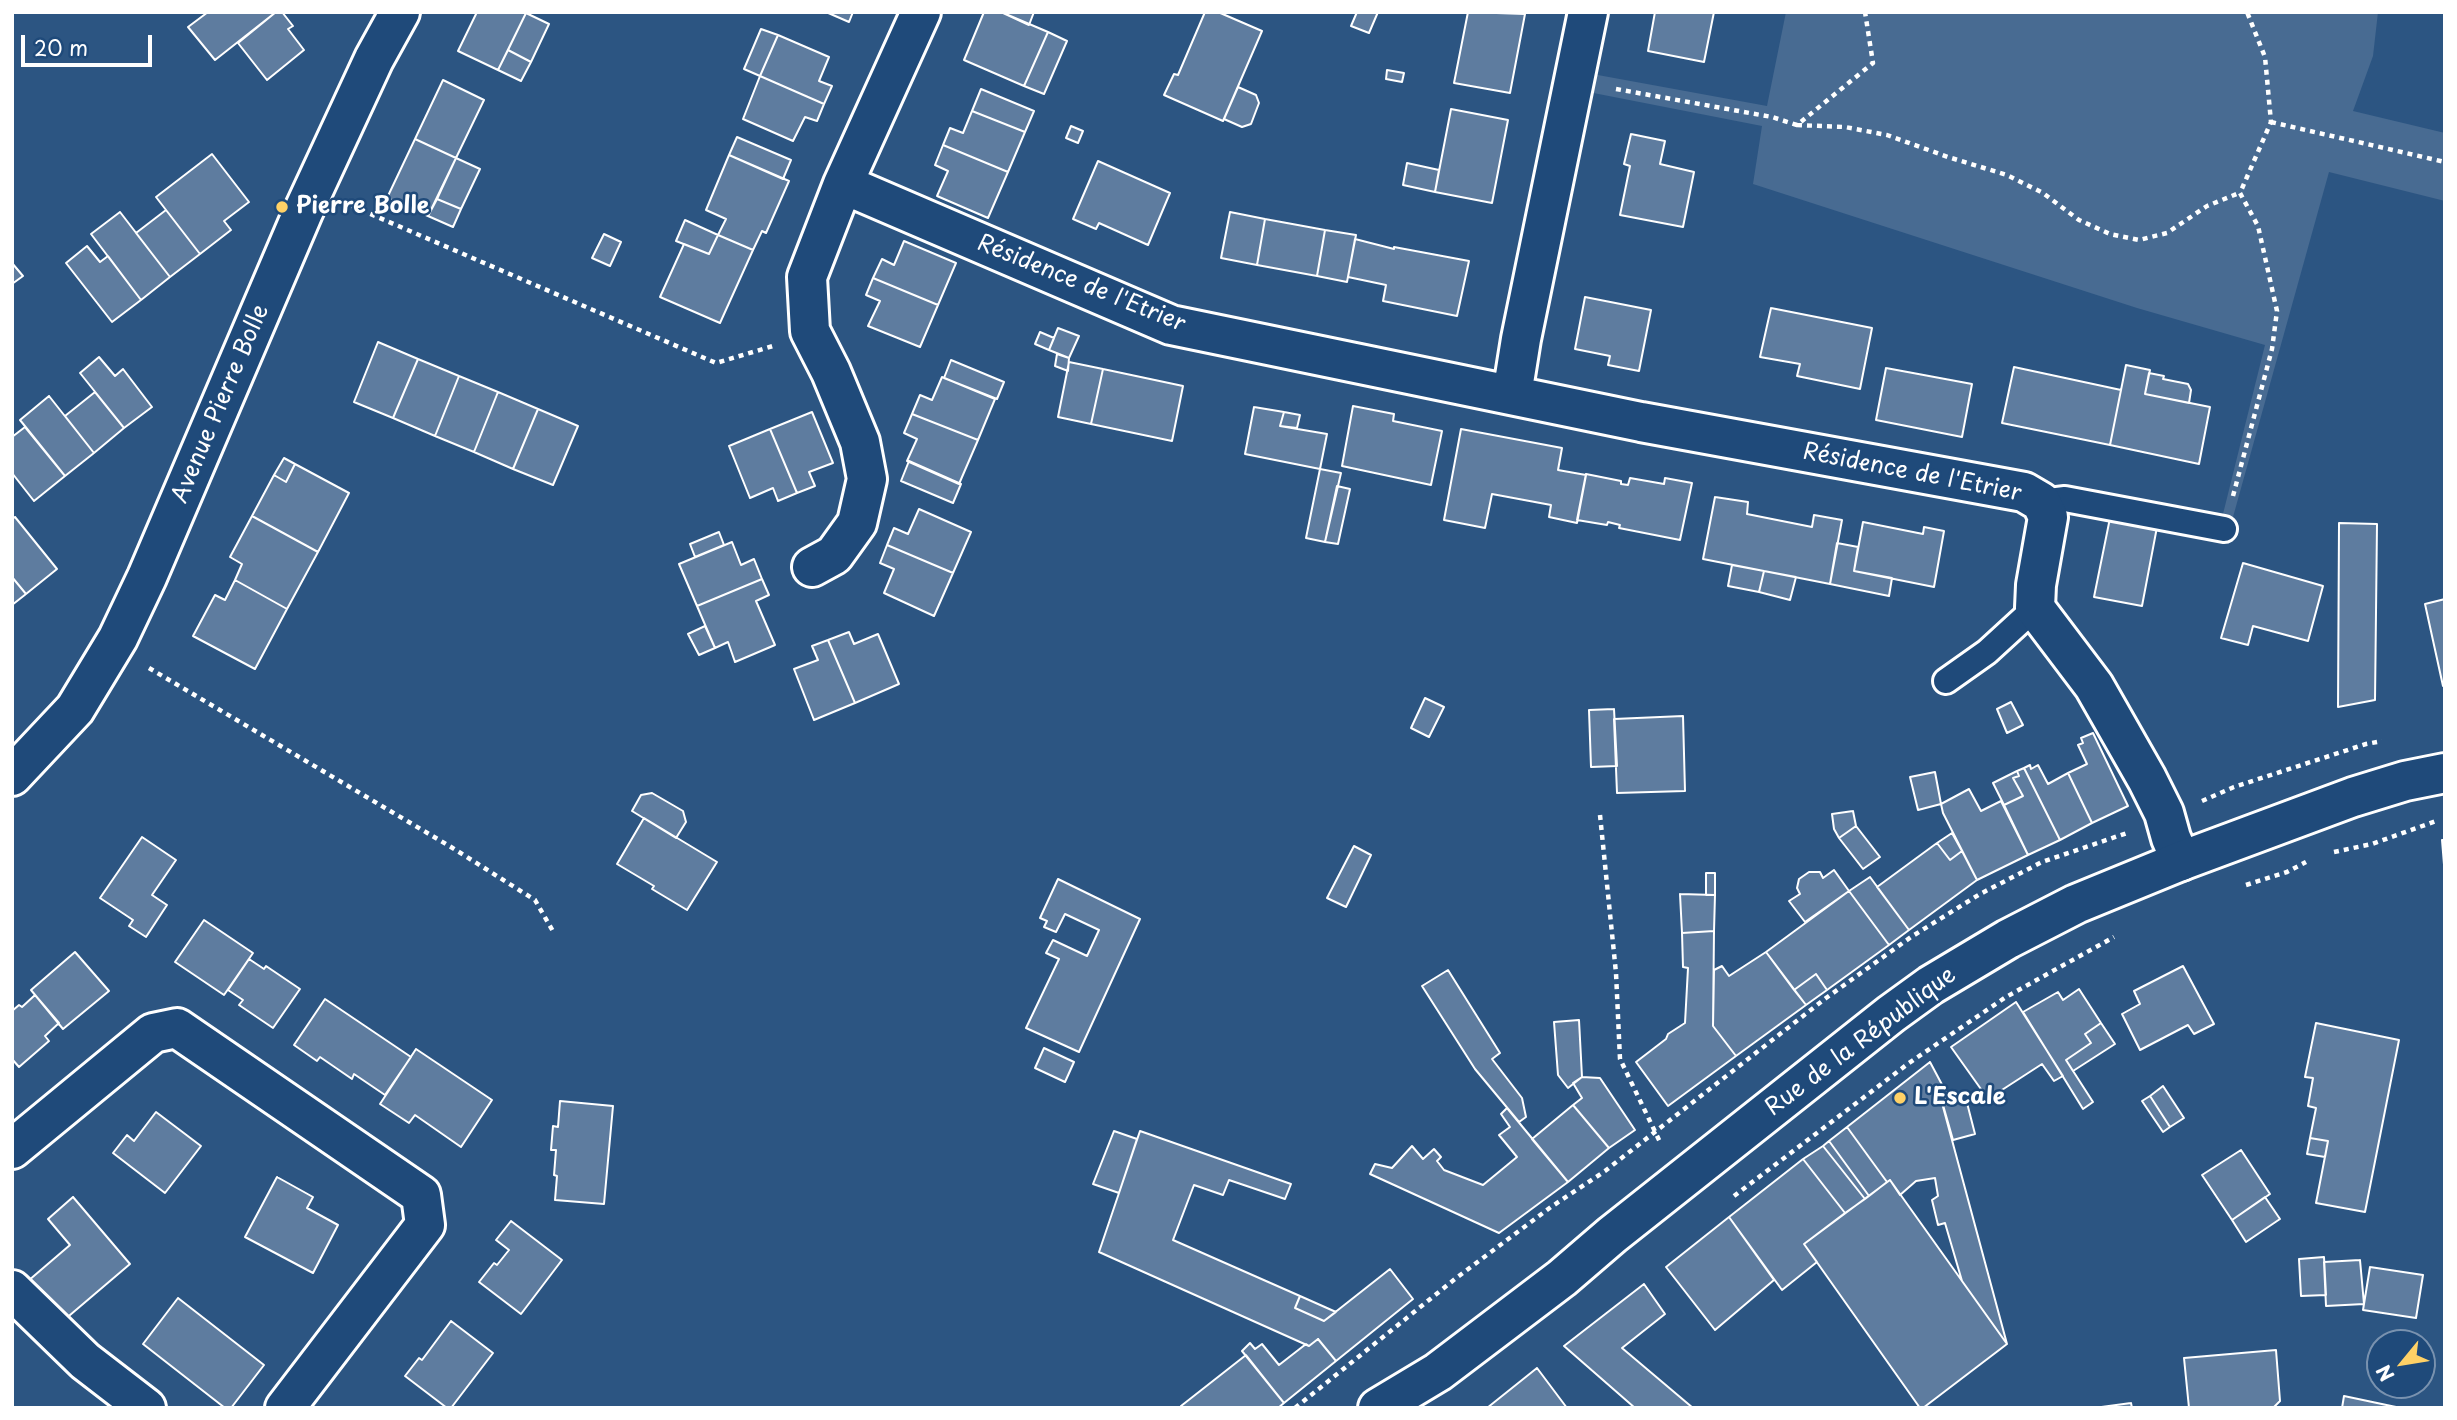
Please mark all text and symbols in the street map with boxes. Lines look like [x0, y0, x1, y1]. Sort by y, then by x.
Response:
scale bar [24, 21, 156, 65]
text: 20 m [34, 31, 88, 63]
place label: Pierre Bolle [296, 193, 429, 221]
marker: Pierre Bolle [274, 199, 290, 215]
street label: Résidence de l'Etrier [973, 230, 1189, 338]
street label: Avenue Pierre Bolle [167, 301, 275, 507]
street label: Résidence de l'Etrier [1800, 438, 2024, 508]
street label: Rue de la République [1761, 962, 1961, 1122]
place label: L'Escale [1914, 1084, 2006, 1112]
marker: L'Escale [1892, 1090, 1908, 1106]
north arrow [2366, 1329, 2436, 1399]
text: N [2369, 1360, 2400, 1387]

